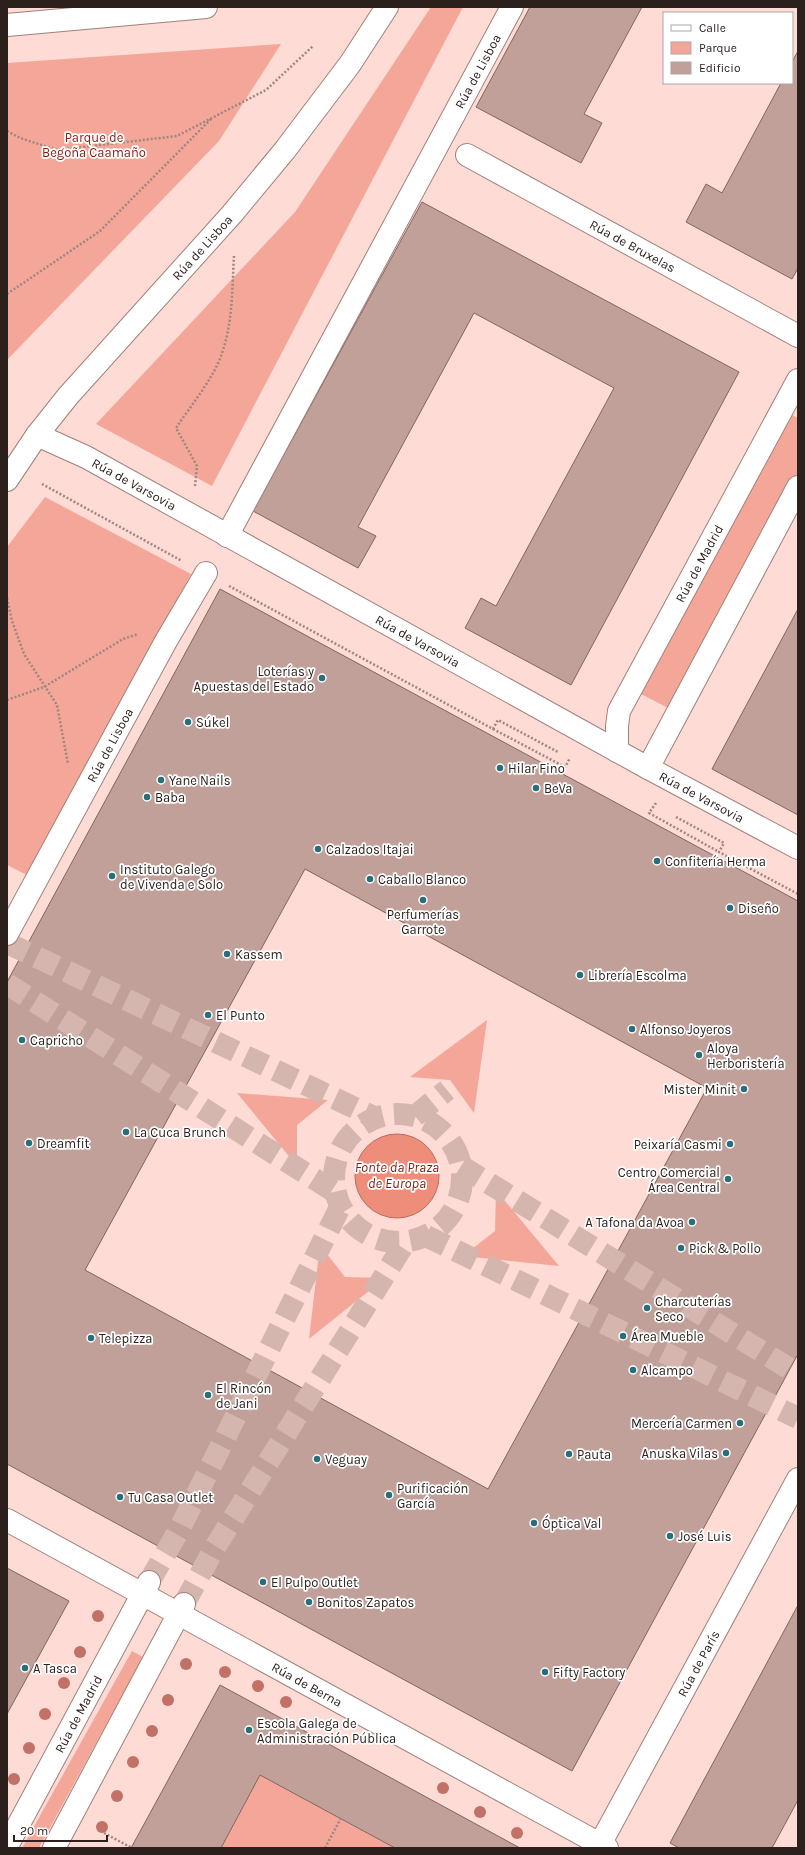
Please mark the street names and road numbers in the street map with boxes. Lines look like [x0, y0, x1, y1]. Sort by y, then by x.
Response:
street label: Rúa de Lisboa [452, 32, 504, 111]
street label: Rúa de Lisboa [169, 212, 235, 283]
street label: Rúa de Bruxelas [587, 217, 678, 276]
street label: Rúa de Varsovia [89, 455, 179, 514]
street label: Rúa de Madrid [672, 522, 726, 605]
street label: Rúa de Varsovia [373, 612, 462, 670]
street label: Rúa de Lisboa [84, 705, 136, 785]
street label: Rúa de Varsovia [657, 768, 747, 826]
street label: Rúa de París [674, 1628, 723, 1699]
street label: Rúa de Berna [269, 1659, 345, 1710]
street label: Rúa de Madrid [52, 1673, 105, 1755]

